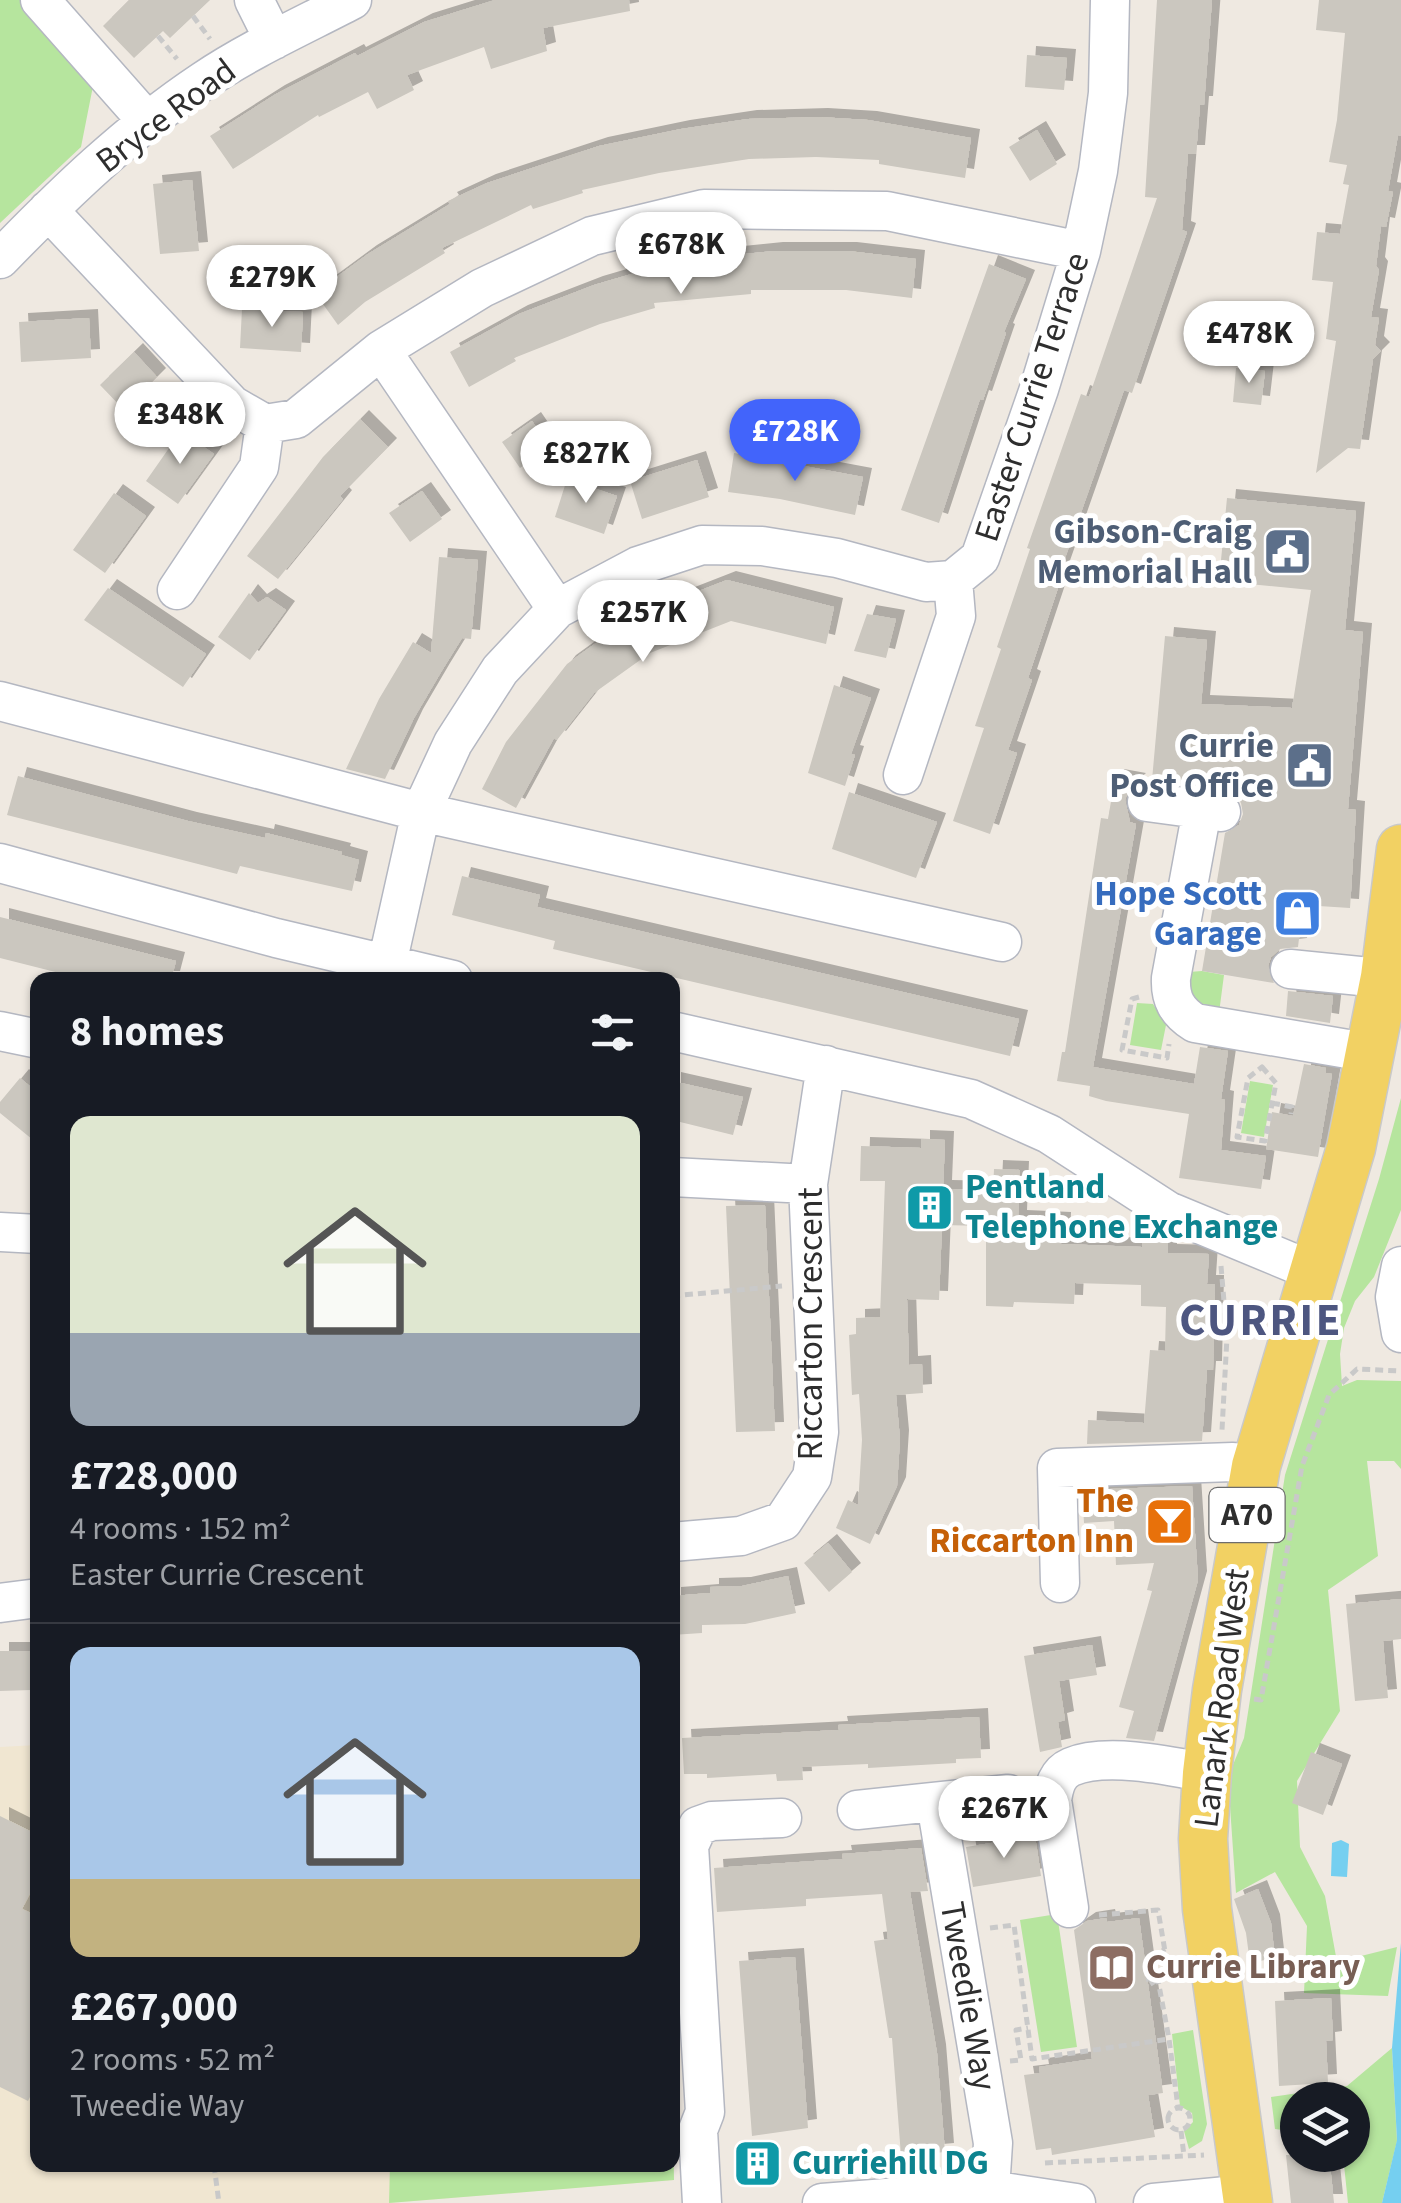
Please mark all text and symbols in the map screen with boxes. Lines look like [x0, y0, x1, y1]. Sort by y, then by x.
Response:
street label: Bryce Road [85, 47, 247, 185]
pin: £678K [611, 212, 751, 297]
text: £678K [637, 221, 725, 267]
pin: £279K [202, 245, 342, 330]
street label: Easter Currie Terrace [962, 246, 1102, 548]
text: £279K [228, 254, 316, 300]
pin: £478K [1179, 301, 1319, 386]
text: £478K [1205, 310, 1293, 356]
pin: £348K [110, 382, 250, 467]
text: £348K [136, 391, 224, 437]
pin: £728K [725, 399, 865, 484]
text: £728K [751, 408, 839, 454]
pin: £827K [516, 421, 656, 506]
text: £827K [542, 430, 630, 476]
place label: Gibson-Craig Memorial Hall [1037, 507, 1252, 597]
public building icon: Gibson-Craig Memorial Hall [1261, 526, 1313, 578]
pin: £257K [573, 580, 713, 665]
text: £257K [599, 589, 687, 635]
place label: Currie Post Office [1109, 721, 1274, 811]
public building icon: Currie Post Office [1283, 740, 1335, 792]
place label: Hope Scott Garage [1094, 869, 1262, 959]
shop icon: Hope Scott Garage [1271, 888, 1323, 940]
text: 8 homes [70, 1002, 224, 1062]
icon: filters [585, 1005, 640, 1060]
place label: Pentland Telephone Exchange [965, 1162, 1278, 1252]
icon: home [265, 1181, 445, 1361]
building icon: Pentland Telephone Exchange [904, 1181, 956, 1233]
street label: Riccarton Crescent [786, 1187, 836, 1460]
district label: CURRIE [1179, 1289, 1343, 1353]
text: £728,000 [70, 1446, 238, 1506]
place label: The Riccarton Inn [929, 1476, 1134, 1566]
road number: A70 [1210, 1488, 1284, 1542]
bar icon: The Riccarton Inn [1143, 1495, 1195, 1547]
text: 4 rooms · 152 m² [70, 1506, 291, 1552]
text: Easter Currie Crescent [70, 1552, 364, 1598]
street label: Lanark Road West [1181, 1565, 1263, 1830]
icon: home [265, 1712, 445, 1892]
pin: £267K [934, 1776, 1074, 1861]
text: £267K [960, 1785, 1048, 1831]
street label: Tweedie Way [927, 1898, 1009, 2094]
library icon: Currie Library [1085, 1941, 1137, 1993]
place label: Currie Library [1146, 1942, 1360, 1992]
text: £267,000 [70, 1977, 238, 2037]
text: 2 rooms · 52 m² [70, 2037, 275, 2083]
map controls [1280, 2082, 1370, 2172]
button: layers [1280, 2082, 1370, 2172]
text: Tweedie Way [70, 2083, 244, 2129]
building icon: Curriehill DG [731, 2137, 783, 2189]
place label: Curriehill DG [792, 2138, 989, 2188]

